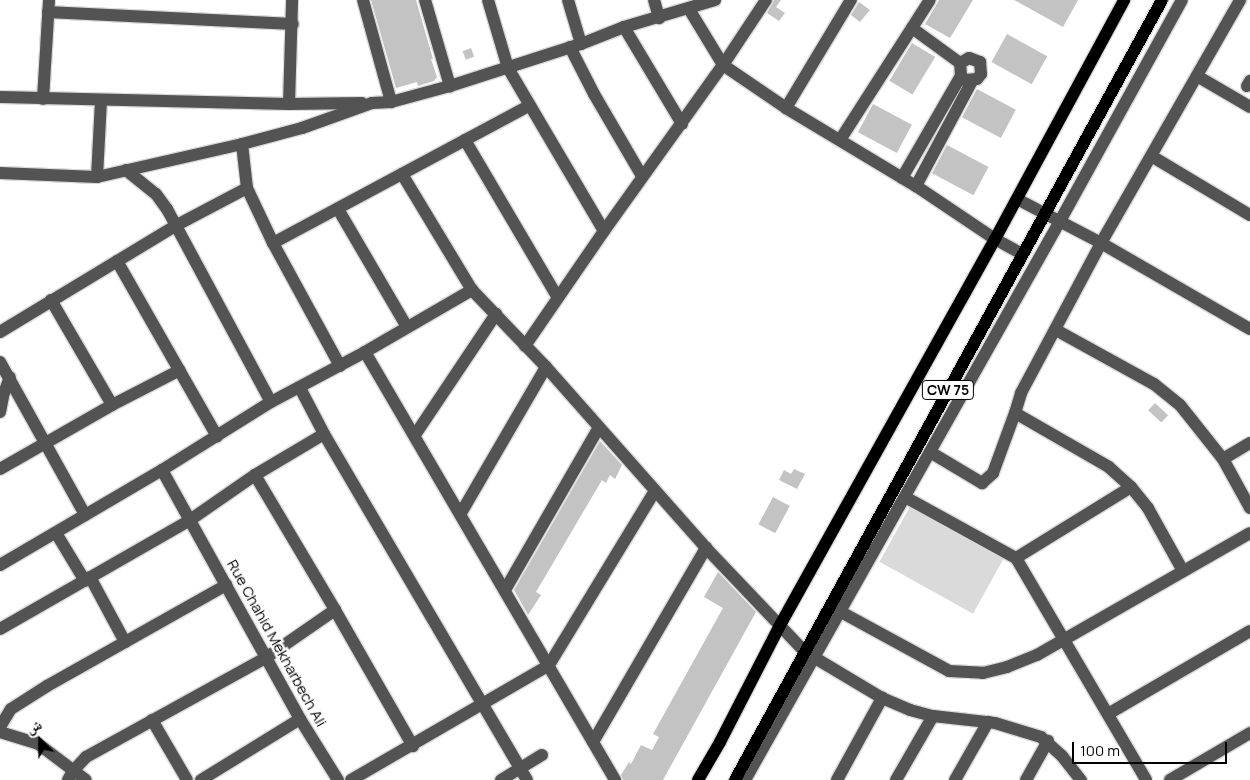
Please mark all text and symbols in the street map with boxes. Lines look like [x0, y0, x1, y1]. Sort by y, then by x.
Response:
road number: CW 75 [922, 378, 974, 402]
street label: Rue Chahid Mekharbech Ali [223, 556, 331, 730]
text: ش [23, 714, 44, 737]
north arrow [15, 715, 65, 765]
scale bar [1075, 732, 1230, 764]
text: 100 m [1080, 740, 1120, 761]

